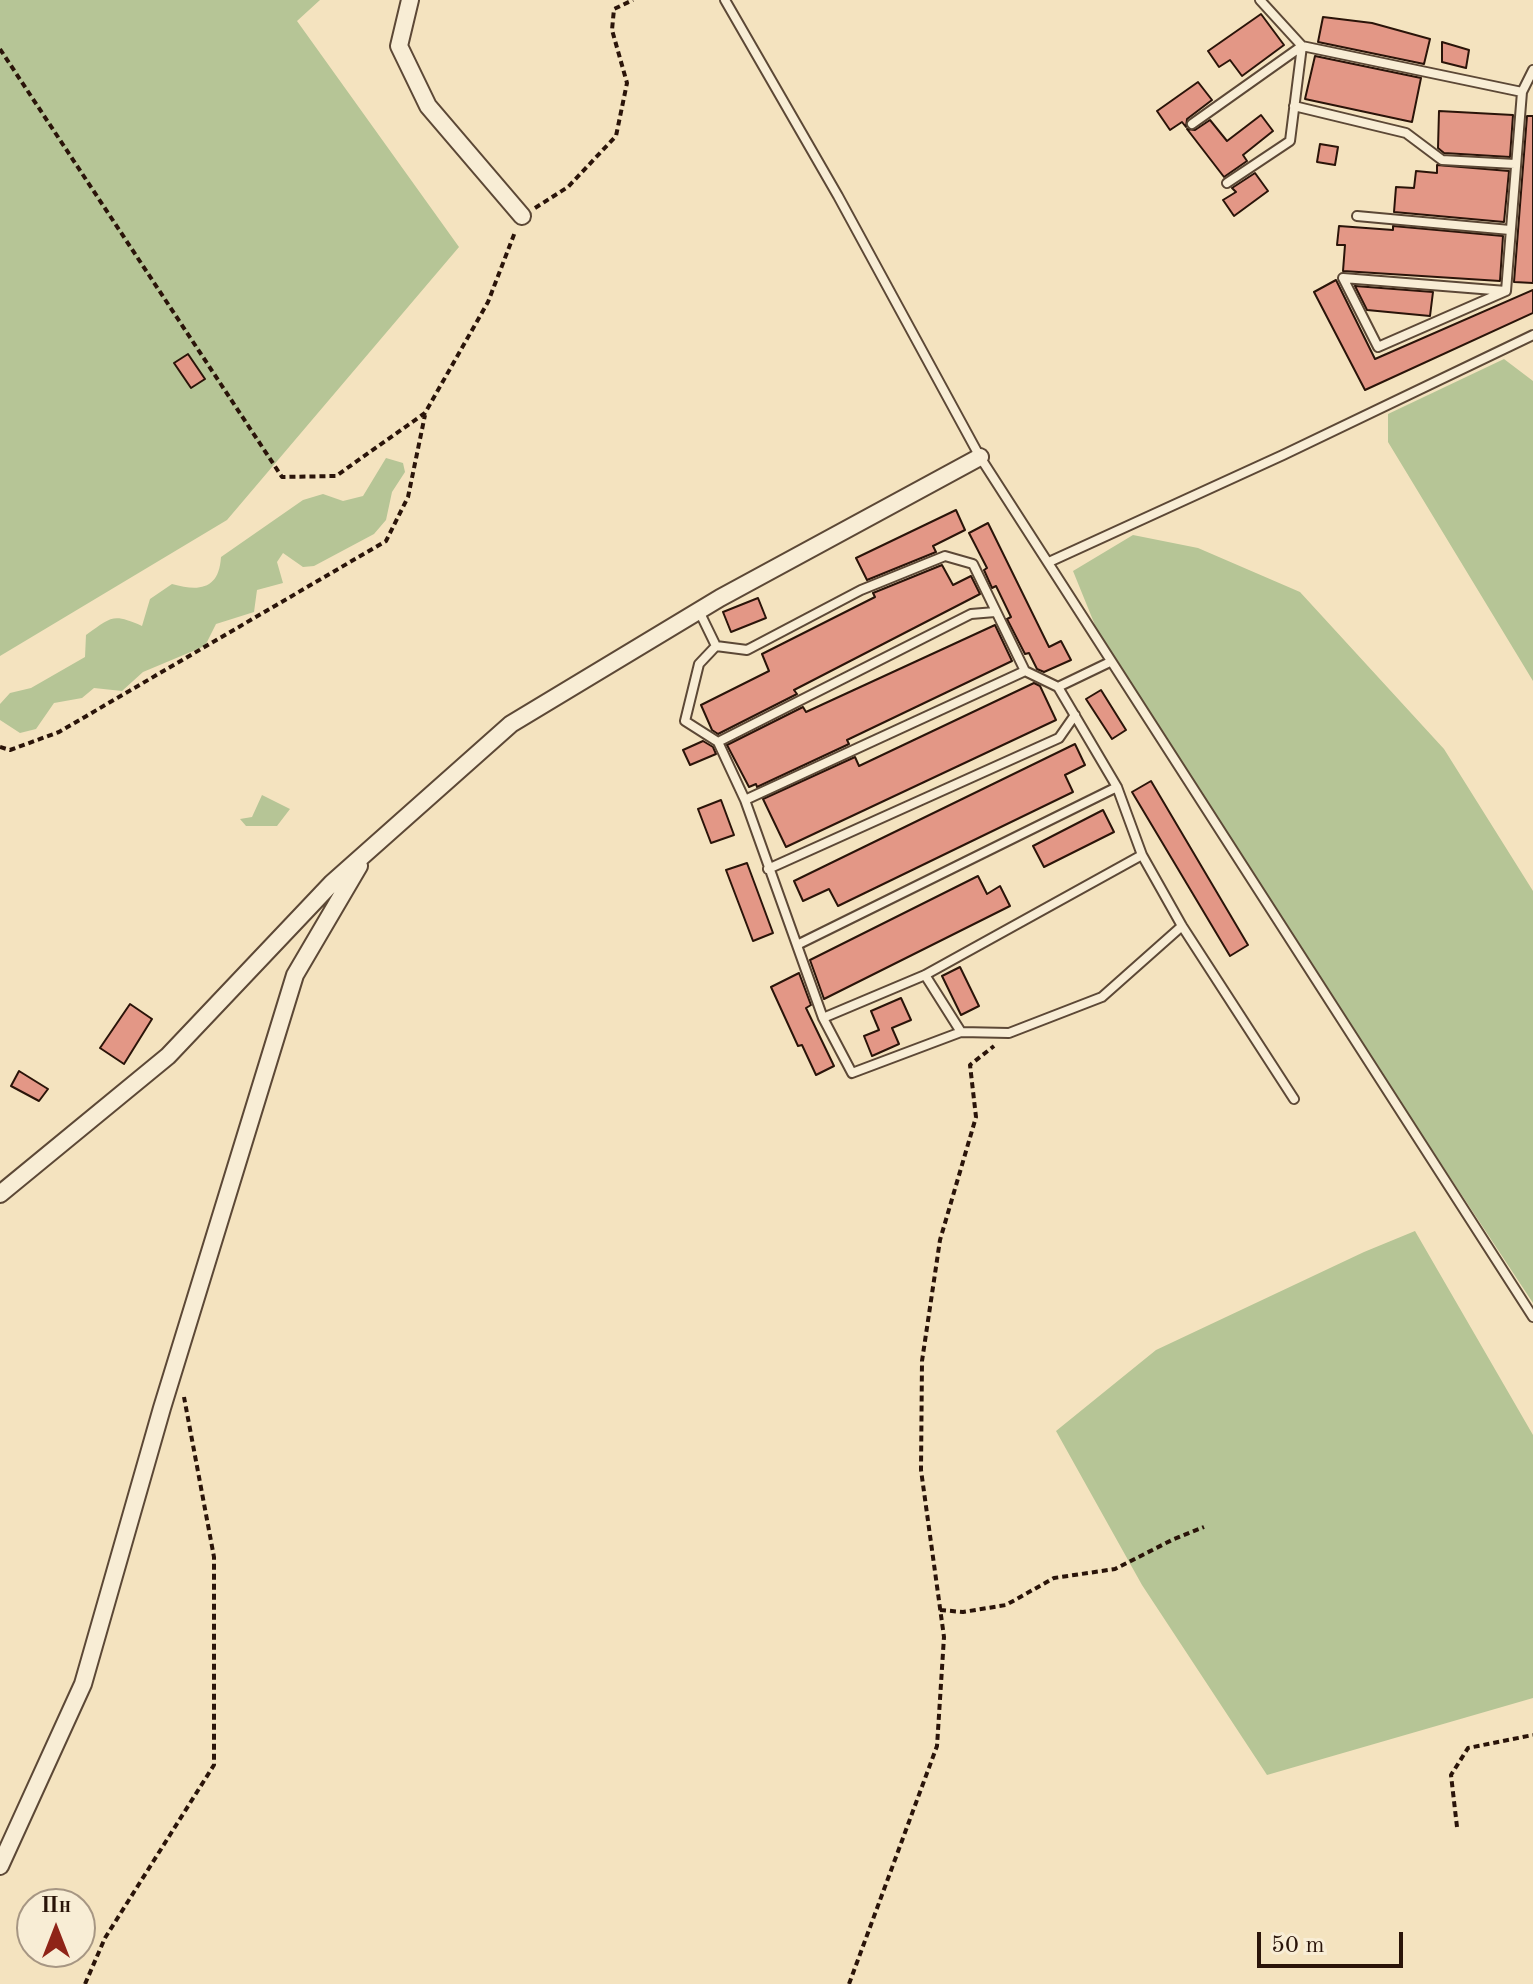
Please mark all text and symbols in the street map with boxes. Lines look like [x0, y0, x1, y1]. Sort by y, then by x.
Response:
north arrow [16, 1888, 96, 1968]
text: Пн [41, 1895, 71, 1917]
scale bar [1261, 1916, 1407, 1966]
text: 50 m [1271, 1934, 1325, 1958]

